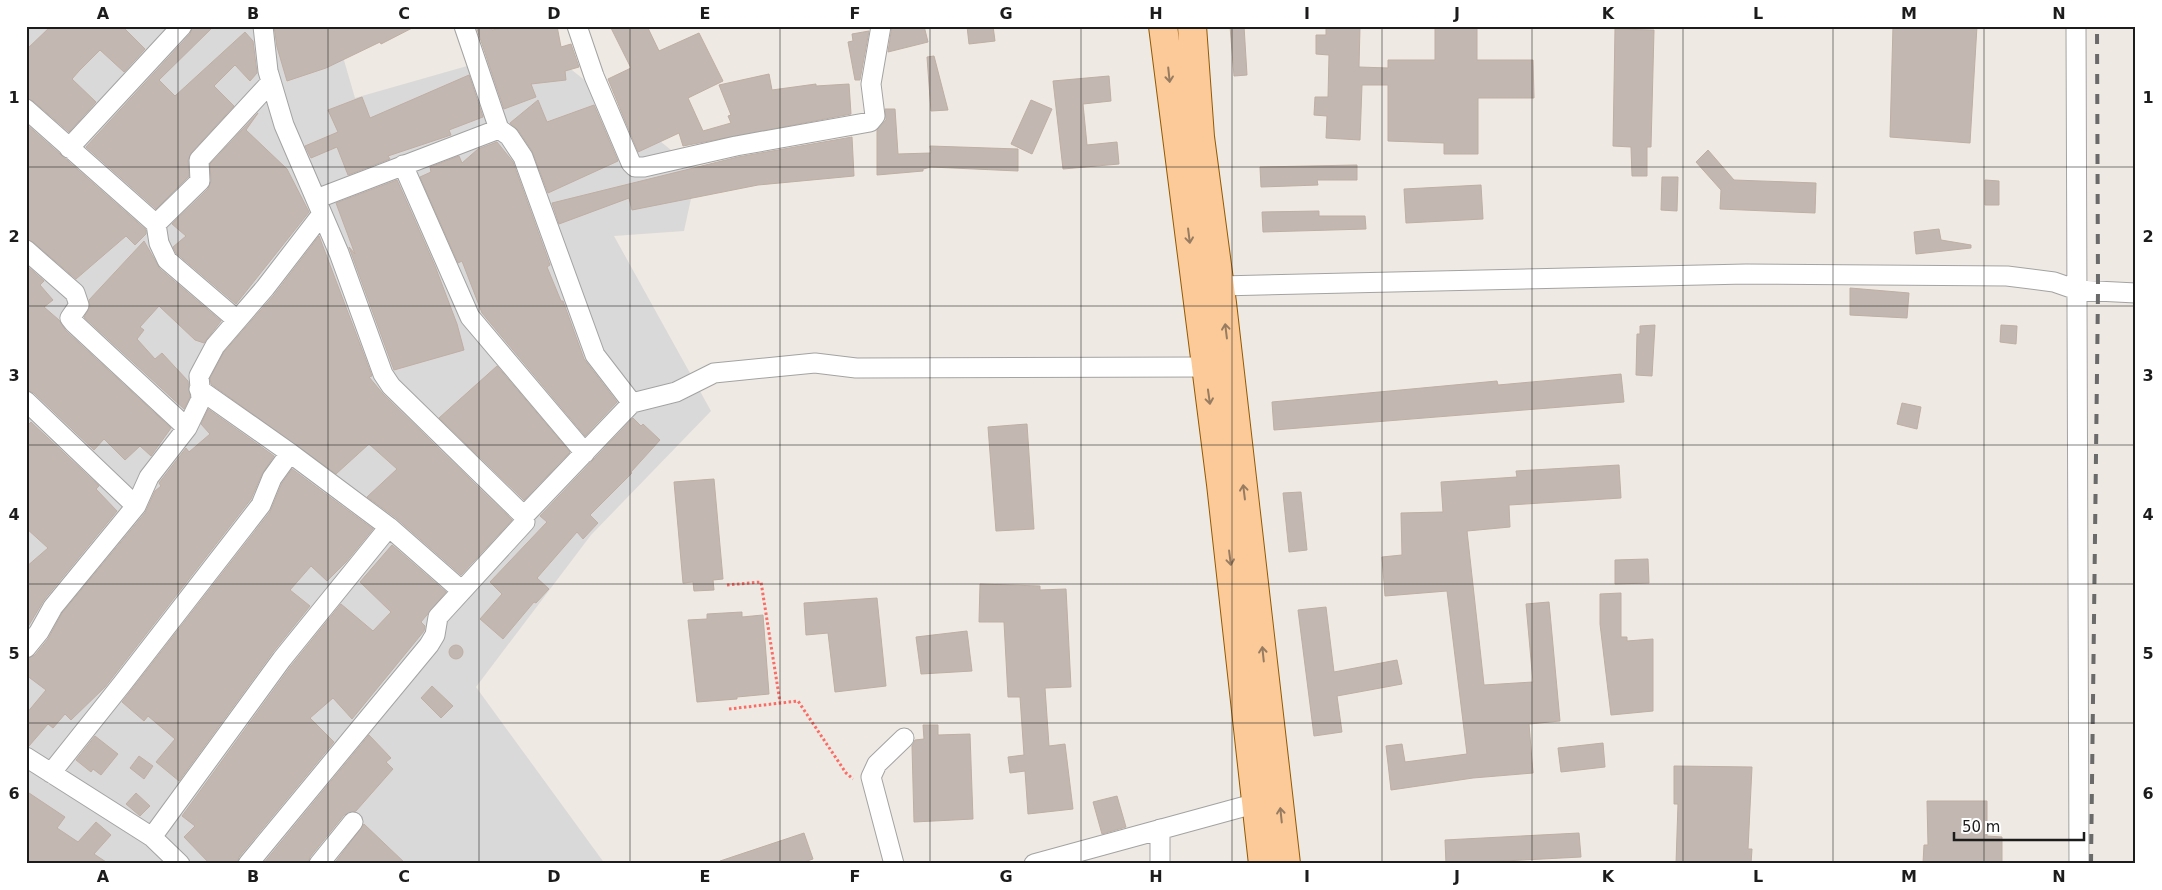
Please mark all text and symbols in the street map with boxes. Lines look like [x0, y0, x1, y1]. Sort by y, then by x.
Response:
text: A [97, 4, 110, 23]
text: B [247, 4, 259, 23]
text: C [398, 4, 410, 23]
text: D [547, 4, 561, 23]
text: E [700, 4, 710, 23]
text: F [850, 4, 860, 23]
text: G [999, 4, 1013, 23]
text: H [1149, 4, 1163, 23]
text: I [1304, 4, 1310, 23]
text: J [1453, 4, 1460, 23]
text: K [1602, 4, 1615, 23]
text: L [1753, 4, 1763, 23]
text: M [1901, 4, 1917, 23]
text: N [2052, 4, 2066, 23]
one-way arrow [1164, 66, 1174, 82]
text: 1 [8, 88, 20, 107]
text: 1 [2142, 88, 2154, 107]
text: 2 [8, 227, 20, 246]
text: 2 [2142, 227, 2154, 246]
one-way arrow [1184, 228, 1194, 244]
one-way arrow [1221, 323, 1231, 339]
text: 3 [8, 366, 20, 385]
text: 3 [2142, 366, 2154, 385]
one-way arrow [1204, 389, 1214, 405]
one-way arrow [1239, 485, 1249, 501]
text: 4 [8, 505, 20, 524]
text: 4 [2142, 505, 2154, 524]
one-way arrow [1225, 550, 1235, 566]
text: 5 [8, 644, 20, 663]
text: 5 [2142, 644, 2154, 663]
one-way arrow [1258, 646, 1268, 662]
text: 6 [8, 784, 20, 803]
text: 6 [2142, 784, 2154, 803]
one-way arrow [1276, 808, 1286, 824]
scale bar [1954, 810, 2084, 842]
text: 50 m [1962, 818, 2000, 836]
text: A [97, 867, 110, 886]
text: B [247, 867, 259, 886]
text: C [398, 867, 410, 886]
text: D [547, 867, 561, 886]
text: E [700, 867, 710, 886]
text: F [850, 867, 860, 886]
text: G [999, 867, 1013, 886]
text: H [1149, 867, 1163, 886]
text: I [1304, 867, 1310, 886]
text: J [1453, 867, 1460, 886]
text: K [1602, 867, 1615, 886]
text: L [1753, 867, 1763, 886]
text: M [1901, 867, 1917, 886]
text: N [2052, 867, 2066, 886]

